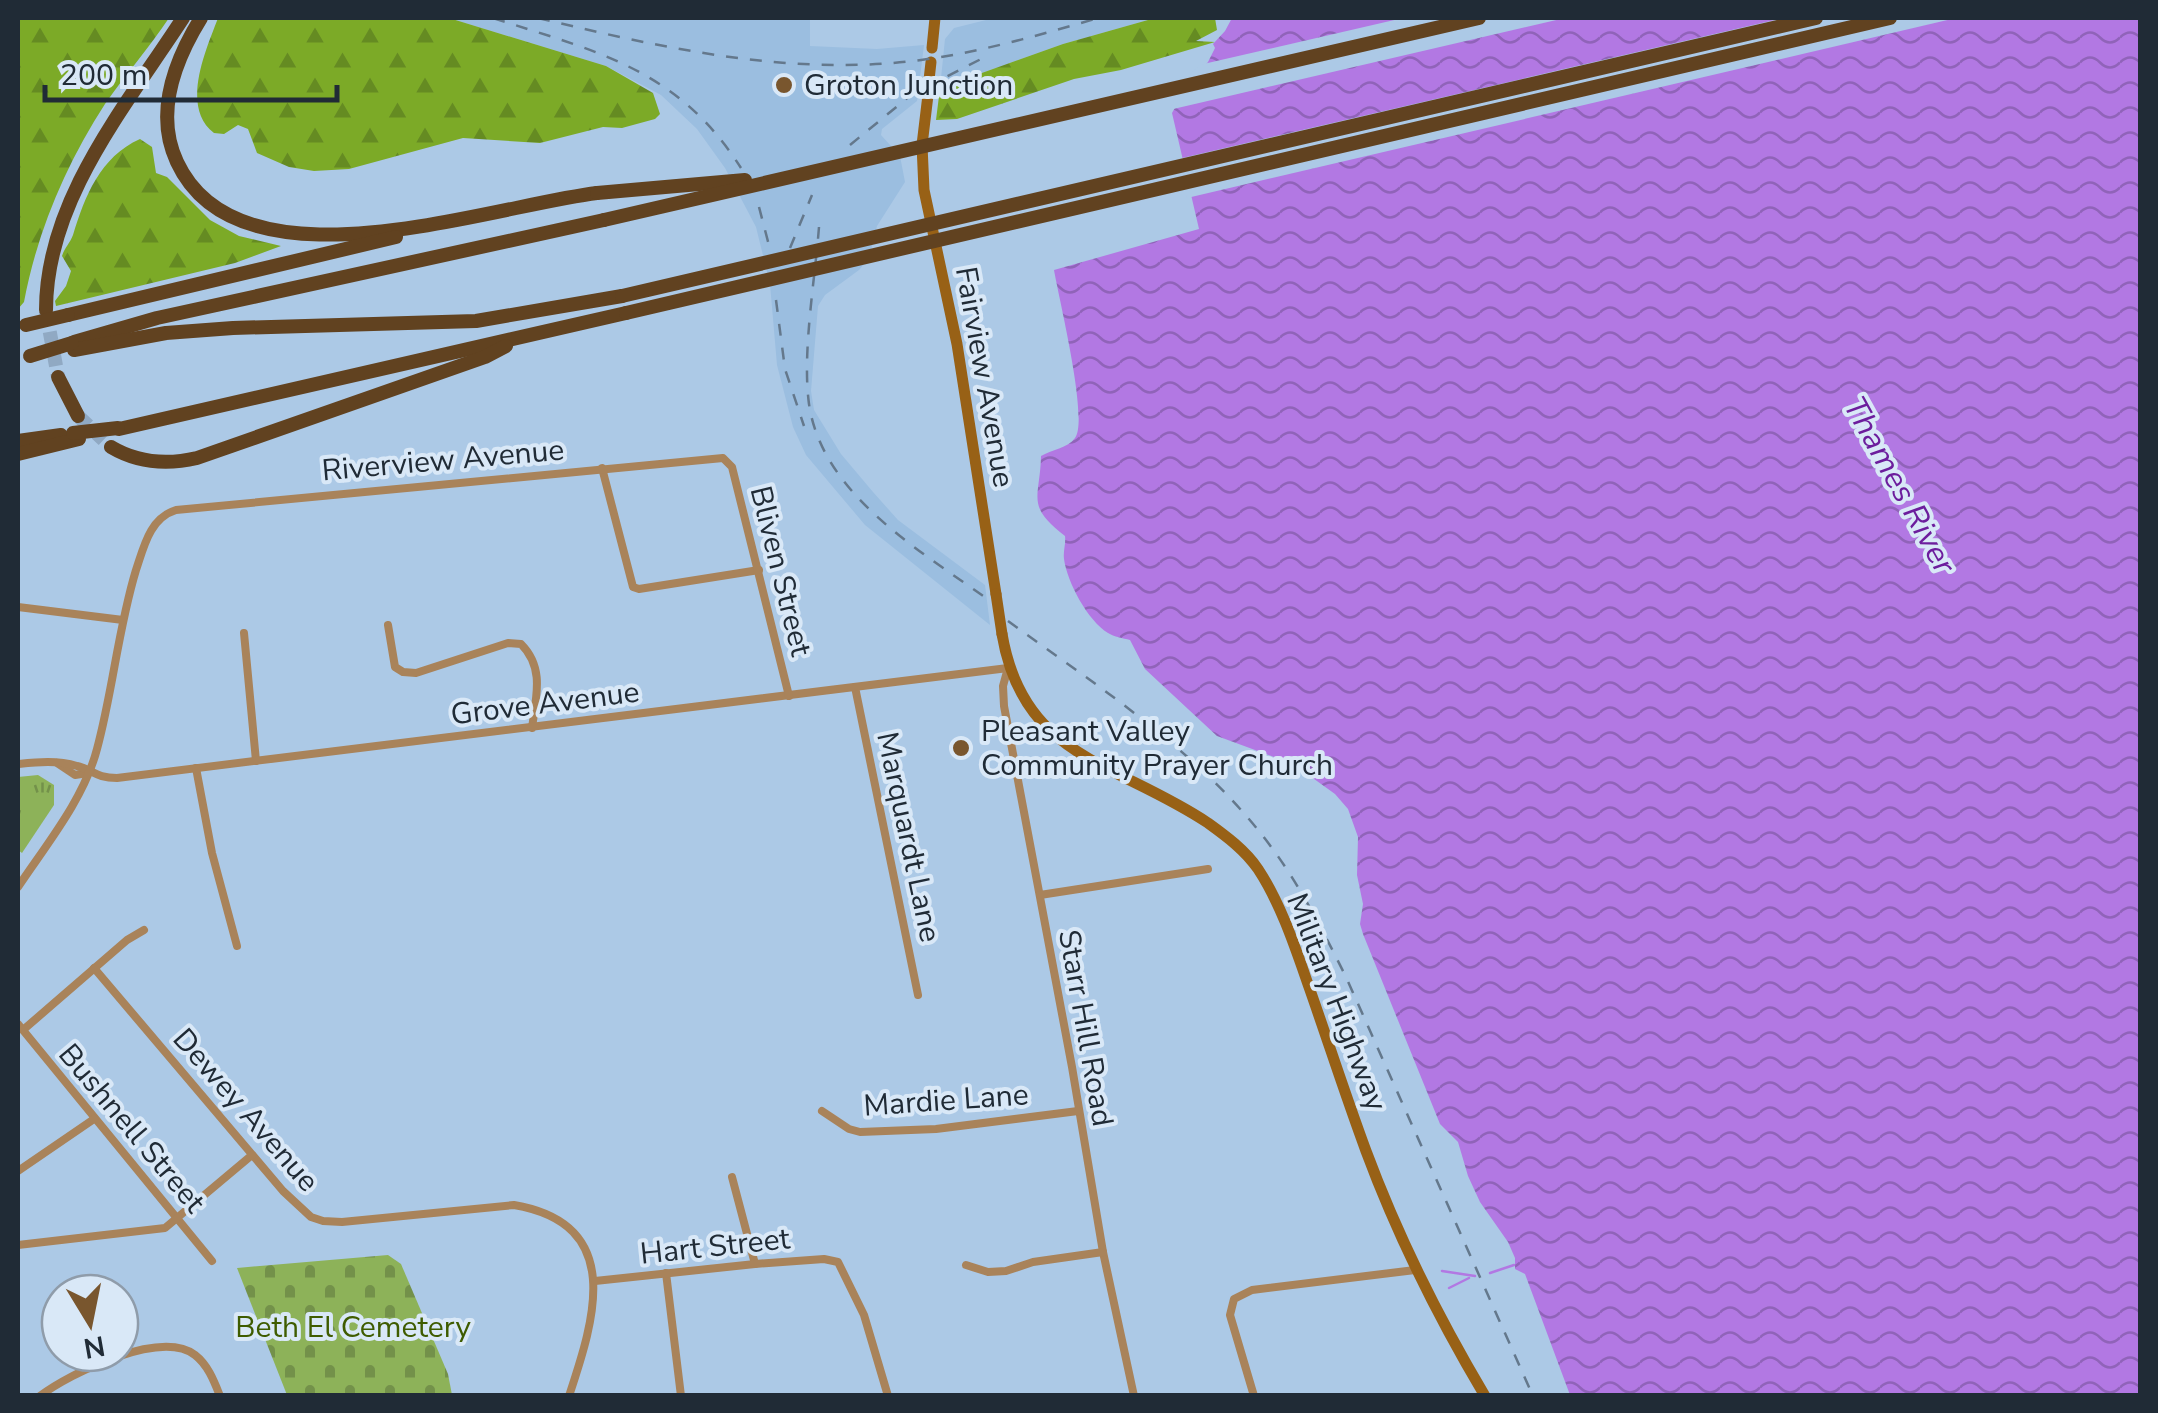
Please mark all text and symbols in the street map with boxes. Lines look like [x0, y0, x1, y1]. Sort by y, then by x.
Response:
scale bar [45, 40, 338, 102]
text: 200 m [60, 55, 147, 96]
place label: Groton Junction [804, 65, 1013, 106]
marker: Groton Junction [773, 74, 795, 96]
street label: Fairview Avenue [945, 263, 1024, 491]
water label: Thames River [1833, 389, 1967, 583]
street label: Riverview Avenue [320, 429, 566, 492]
street label: Bliven Street [740, 482, 822, 661]
street label: Grove Avenue [448, 672, 642, 735]
place label: Pleasant Valley Community Prayer Church [981, 711, 1333, 786]
street label: Marquardt Lane [866, 728, 951, 946]
marker: Pleasant Valley Community Prayer Church [950, 737, 972, 759]
street label: Military Highway [1276, 887, 1397, 1117]
street label: Starr Hill Road [1048, 927, 1123, 1130]
street label: Dewey Avenue [163, 1020, 328, 1201]
street label: Bushnell Street [49, 1035, 215, 1222]
street label: Mardie Lane [862, 1074, 1030, 1127]
street label: Hart Street [638, 1218, 792, 1275]
north arrow [40, 1273, 140, 1373]
park label: Beth El Cemetery [235, 1307, 471, 1348]
text: N [81, 1326, 108, 1367]

